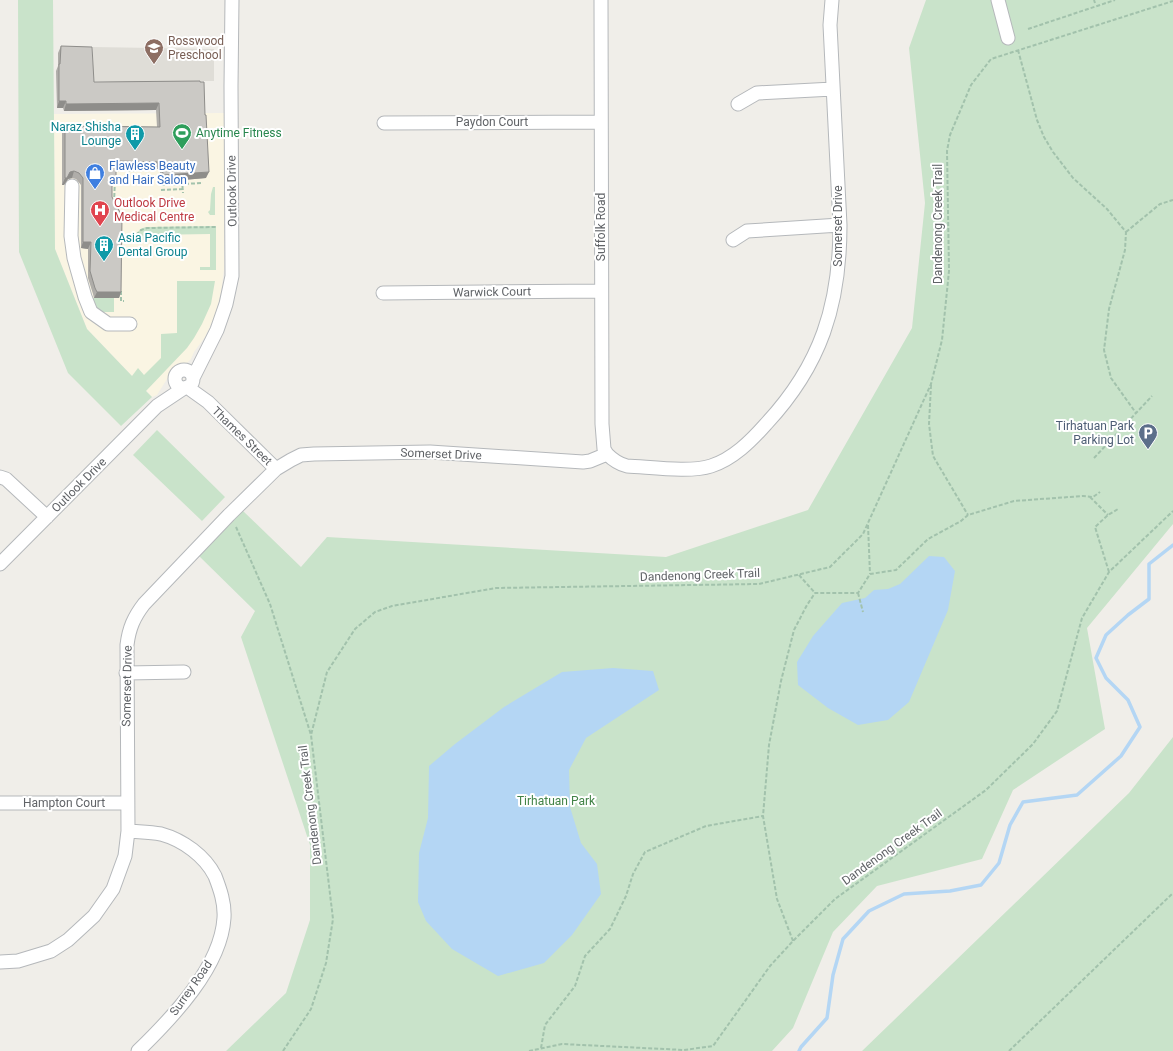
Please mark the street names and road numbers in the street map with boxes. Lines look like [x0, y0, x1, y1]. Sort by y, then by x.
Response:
street label: Paydon Court [456, 115, 528, 129]
street label: Outlook Drive [224, 155, 240, 227]
street label: Dandenong Creek Trail [931, 164, 945, 284]
street label: Somerset Drive [831, 185, 845, 267]
street label: Suffolk Road [594, 193, 608, 261]
street label: Warwick Court [453, 284, 531, 300]
street label: Thames Street [209, 404, 275, 468]
street label: Somerset Drive [400, 446, 482, 462]
street label: Outlook Drive [49, 455, 109, 515]
street label: Dandenong Creek Trail [640, 566, 760, 584]
street label: Somerset Drive [119, 645, 135, 727]
street label: Dandenong Creek Trail [296, 744, 324, 866]
street label: Hampton Court [23, 796, 105, 810]
street label: Dandenong Creek Trail [839, 806, 945, 888]
street label: Surrey Road [167, 958, 215, 1018]

